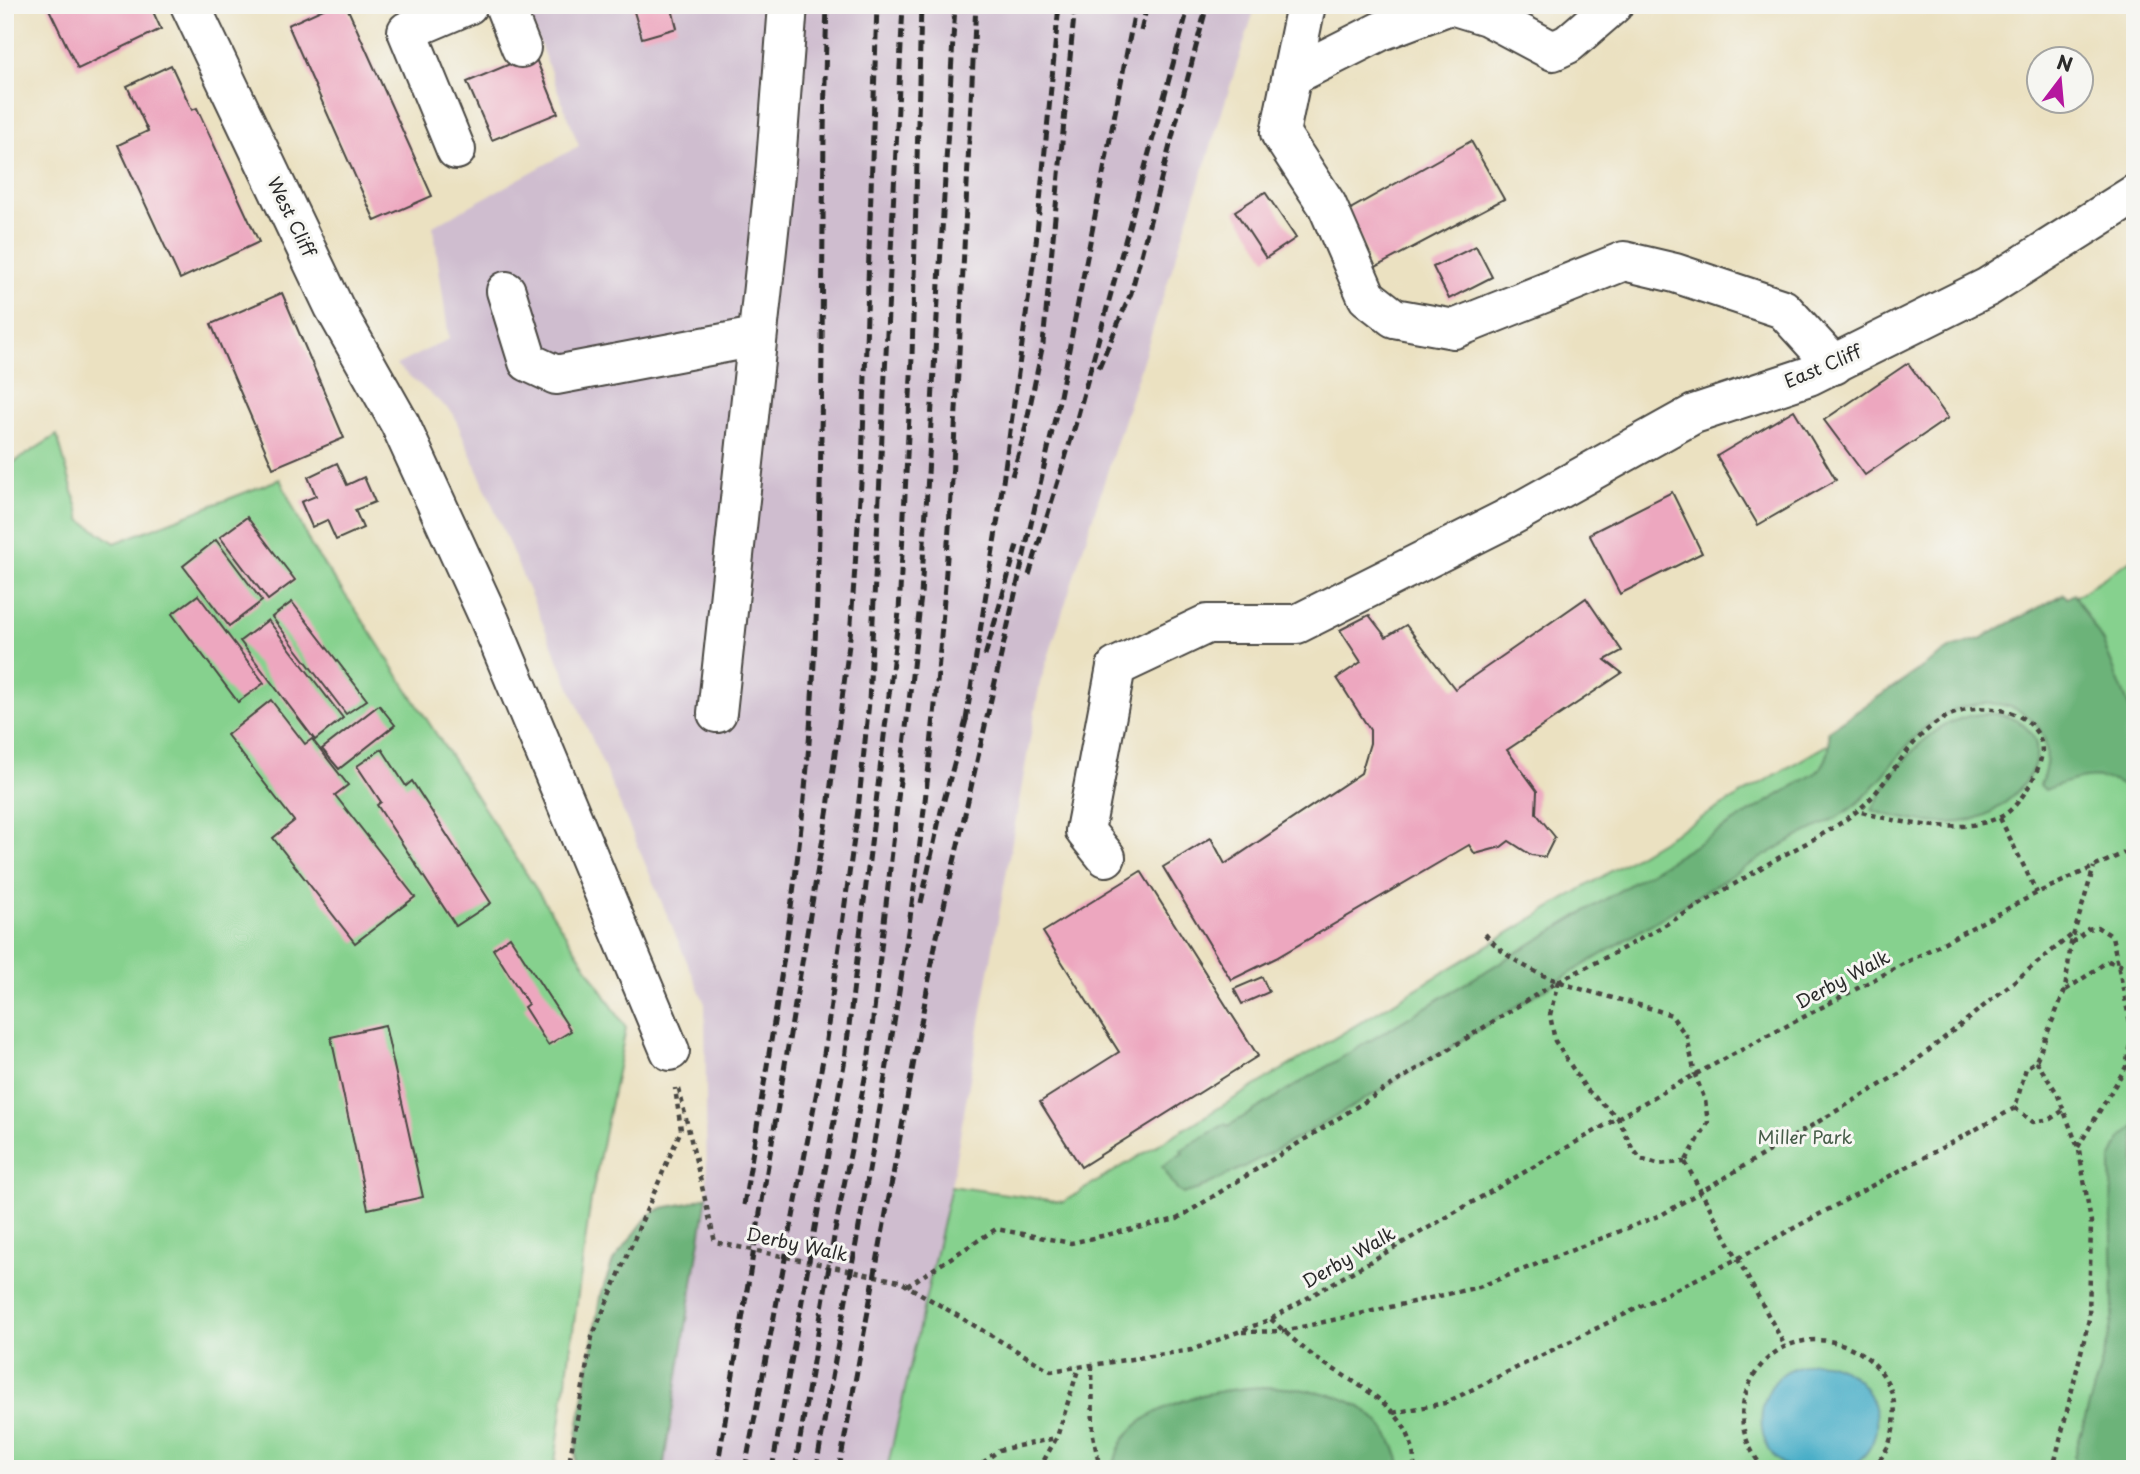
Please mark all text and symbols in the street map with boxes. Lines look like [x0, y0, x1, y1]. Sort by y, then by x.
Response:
north arrow [2024, 46, 2094, 116]
text: N [2054, 47, 2076, 78]
street label: West Cliff [261, 172, 324, 263]
street label: East Cliff [1780, 337, 1867, 394]
street label: Derby Walk [1790, 942, 1894, 1015]
park label: Miller Park [1758, 1123, 1852, 1150]
street label: Derby Walk [1297, 1219, 1400, 1294]
street label: Derby Walk [744, 1220, 851, 1268]

